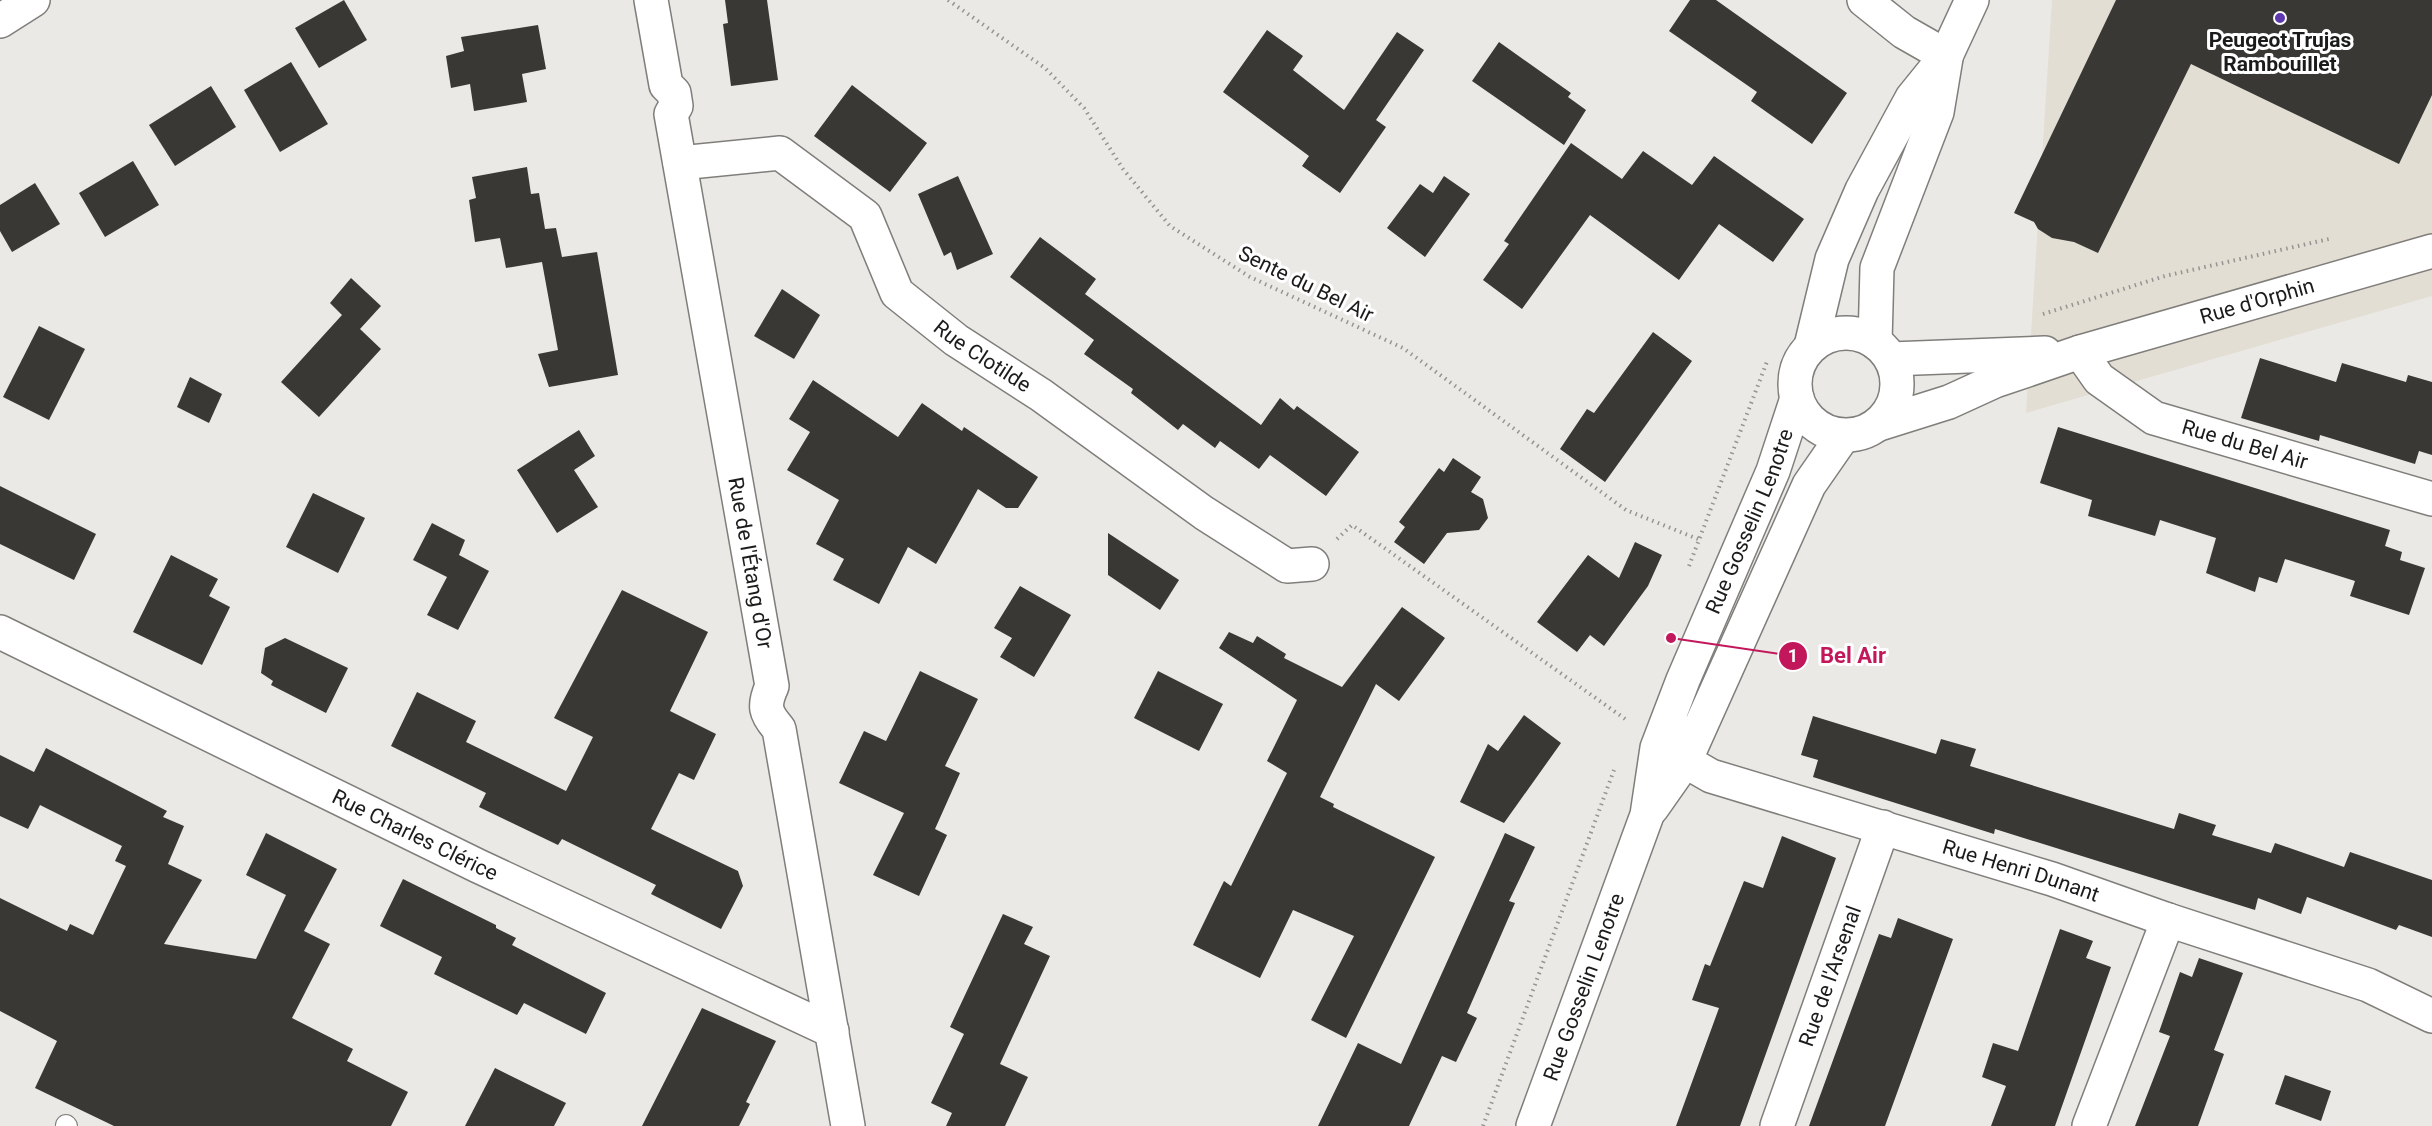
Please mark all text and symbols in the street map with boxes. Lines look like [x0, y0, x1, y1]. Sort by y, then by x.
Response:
marker: Peugeot Trujas Rambouillet [2273, 11, 2287, 25]
place label: Peugeot Trujas Rambouillet [2209, 28, 2352, 76]
street label: Sente du Bel Air [1234, 241, 1378, 327]
street label: Rue d'Orphin [2197, 273, 2317, 329]
street label: Rue Clotilde [929, 315, 1035, 397]
street label: Rue du Bel Air [2179, 415, 2311, 474]
street label: Rue Gosselin Lenotre [1701, 426, 1798, 618]
street label: Rue de l'Étang d'Or [723, 475, 777, 651]
callout: Bel Air [1778, 636, 1898, 676]
text: Bel Air [1820, 643, 1886, 668]
text: 1 [1788, 645, 1798, 666]
street label: Rue Charles Clérice [328, 784, 502, 886]
street label: Rue Henri Dunant [1940, 835, 2103, 907]
street label: Rue Gosselin Lenotre [1539, 890, 1629, 1084]
street label: Rue de l'Arsenal [1794, 903, 1866, 1050]

